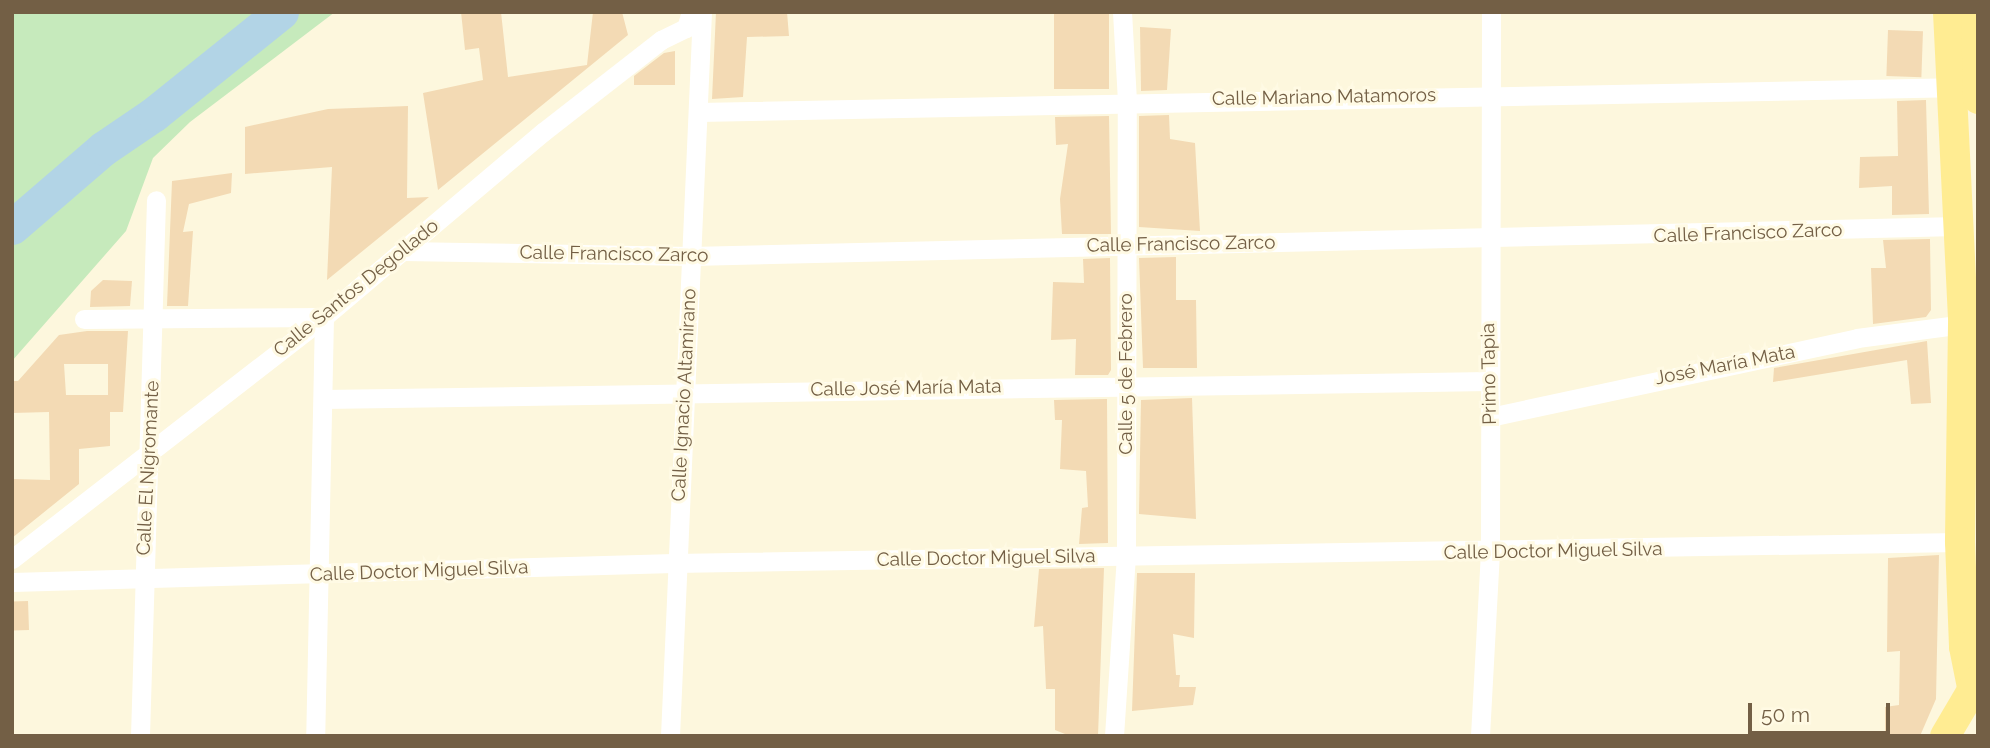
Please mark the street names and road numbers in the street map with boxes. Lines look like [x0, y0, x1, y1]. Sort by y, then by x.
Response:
street label: Calle Mariano Matamoros [1212, 84, 1436, 110]
street label: Calle Santos Degollado [269, 214, 443, 362]
street label: Calle Francisco Zarco [1653, 218, 1843, 248]
street label: Calle Francisco Zarco [1086, 231, 1276, 257]
street label: Calle Francisco Zarco [519, 241, 709, 267]
street label: Calle Ignacio Altamirano [667, 288, 701, 502]
street label: Calle 5 de Febrero [1115, 293, 1137, 455]
street label: Primo Tapia [1477, 323, 1501, 425]
street label: José María Mata [1653, 340, 1797, 390]
street label: Calle José María Mata [810, 375, 1002, 401]
street label: Calle El Nigromante [132, 380, 164, 556]
street label: Calle Doctor Miguel Silva [1443, 538, 1663, 564]
street label: Calle Doctor Miguel Silva [876, 545, 1096, 571]
street label: Calle Doctor Miguel Silva [309, 556, 529, 586]

